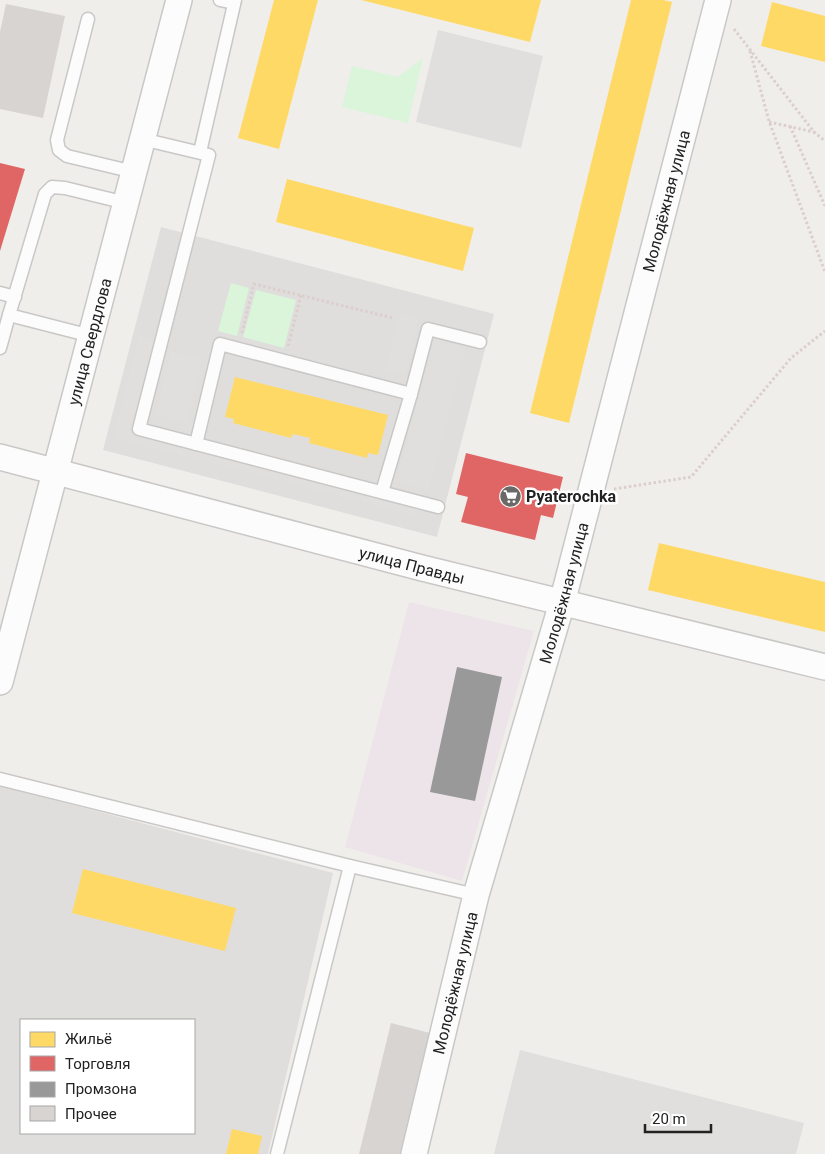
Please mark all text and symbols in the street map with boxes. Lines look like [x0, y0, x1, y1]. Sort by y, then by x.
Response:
street label: Молодёжная улица [639, 128, 694, 274]
street label: улица Свердлова [64, 276, 116, 407]
supermarket icon: Pyaterochka [498, 484, 522, 508]
place label: Pyaterochka [526, 487, 616, 506]
street label: Молодёжная улица [536, 520, 593, 666]
street label: улица Правды [357, 543, 467, 588]
street label: Молодёжная улица [429, 910, 482, 1056]
legend [20, 1019, 195, 1134]
text: Жильё [65, 1030, 112, 1048]
text: Торговля [65, 1055, 130, 1073]
text: Промзона [65, 1080, 137, 1098]
scale bar [645, 1102, 711, 1134]
text: Прочее [65, 1105, 117, 1123]
text: 20 m [652, 1110, 686, 1128]

